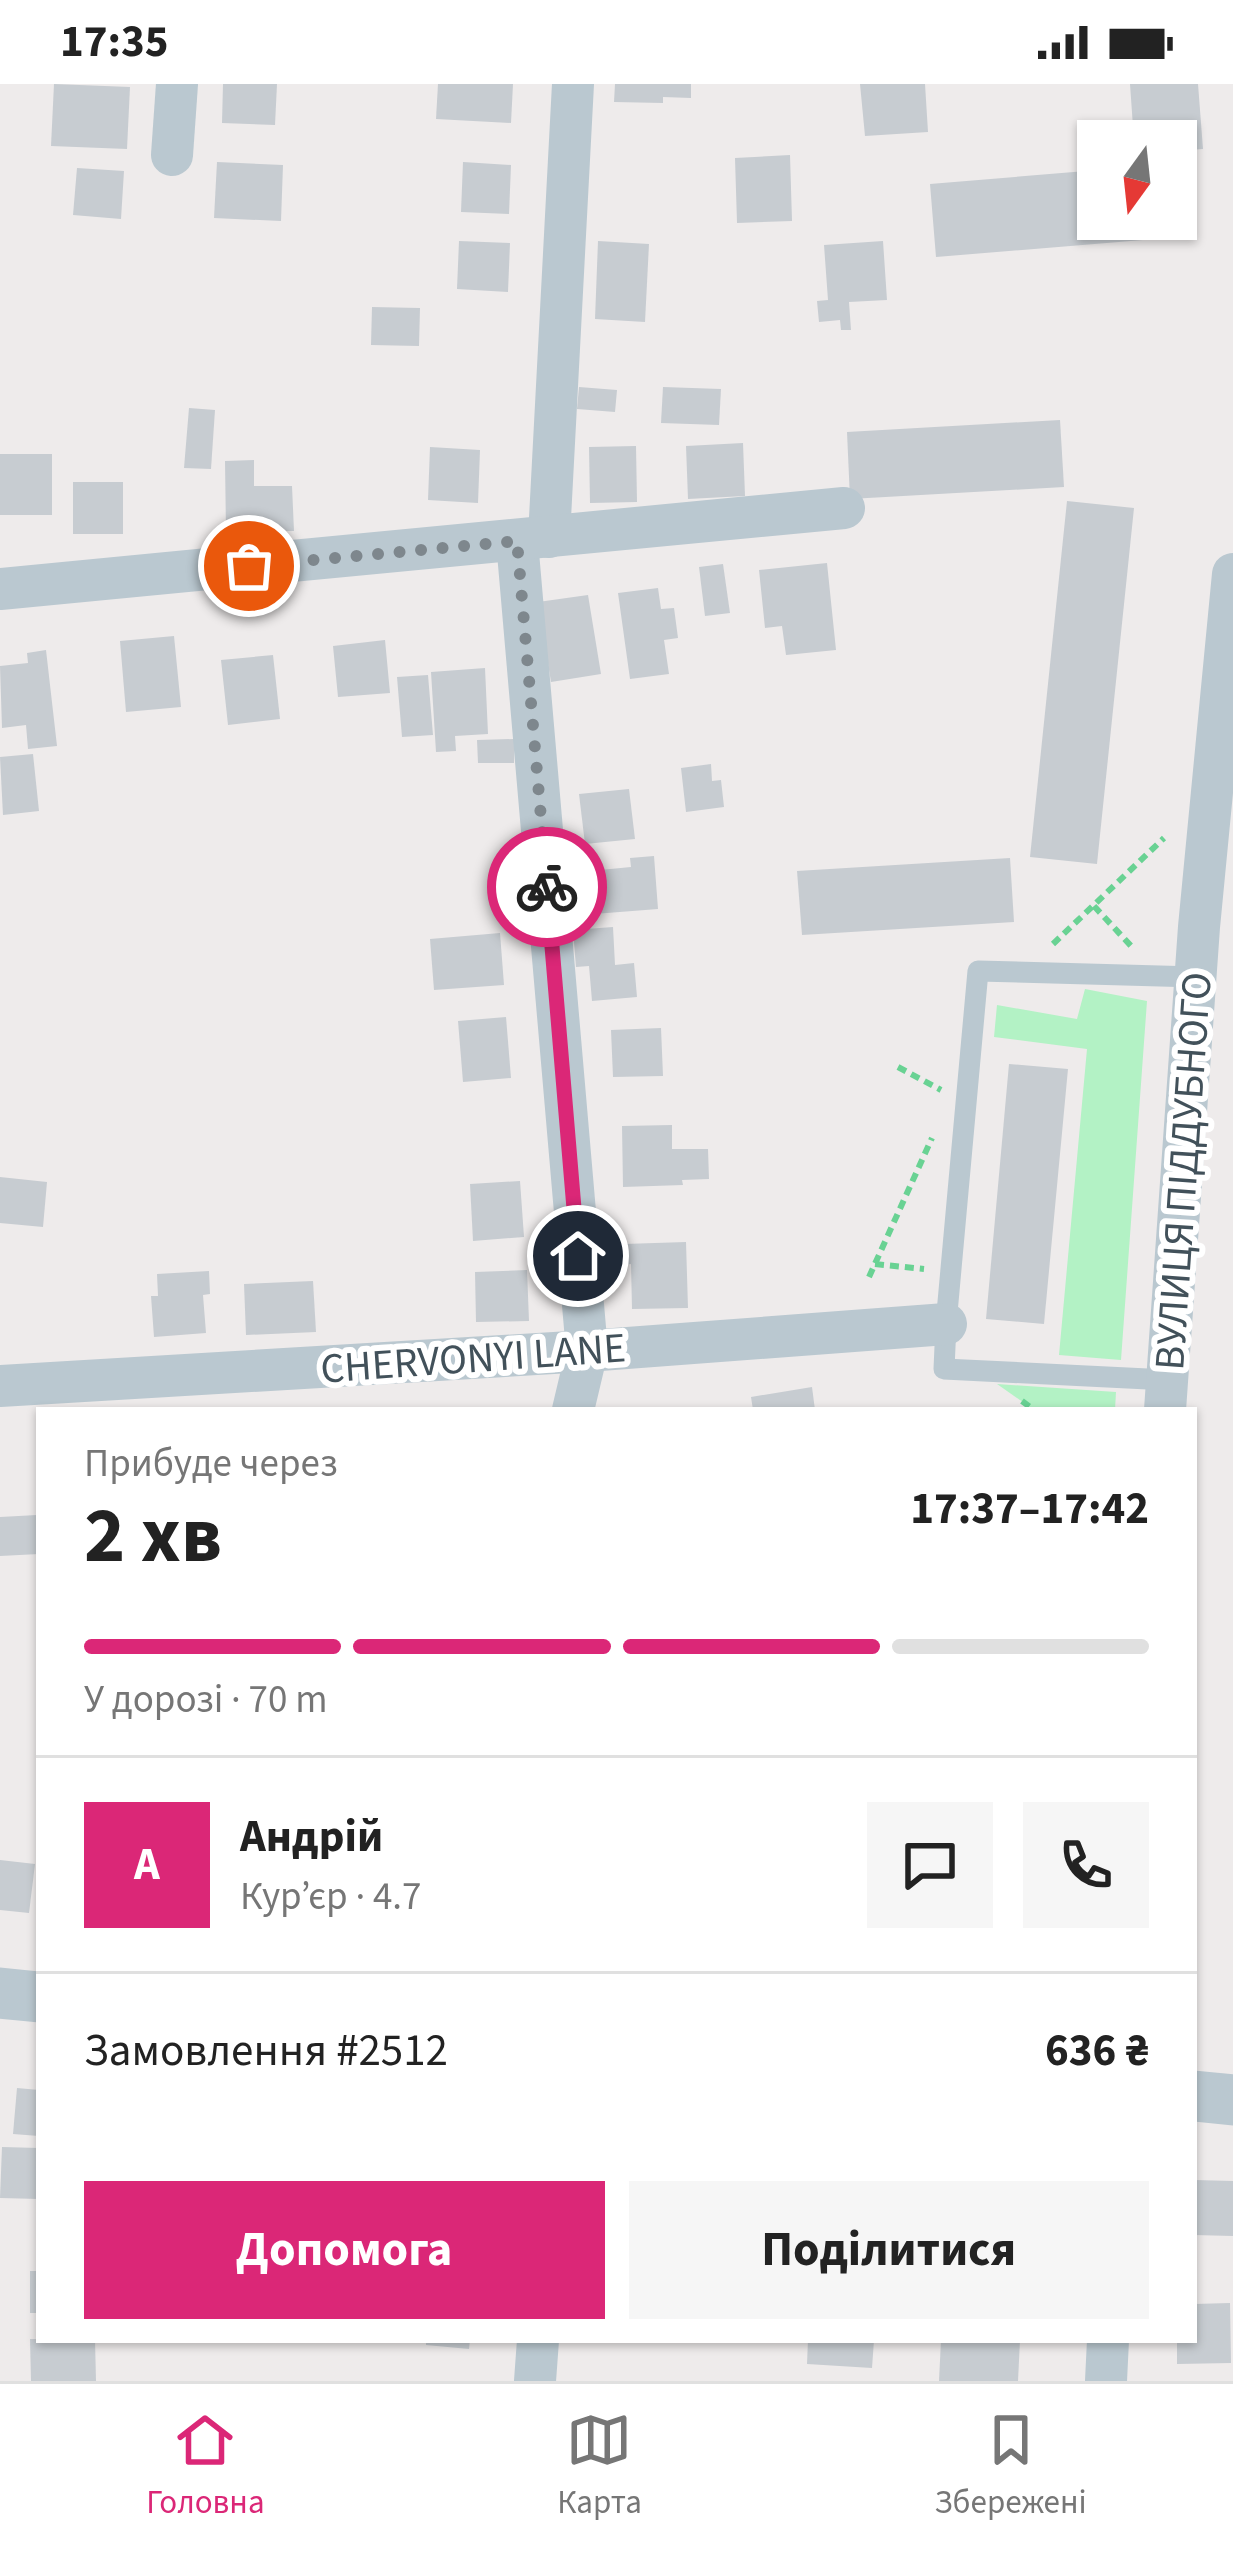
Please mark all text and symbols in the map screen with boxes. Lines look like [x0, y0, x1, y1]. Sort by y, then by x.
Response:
text: 17:35 [60, 10, 169, 74]
north arrow [1077, 120, 1197, 240]
map controls [1077, 120, 1197, 240]
pin [198, 515, 300, 617]
icon: bag [216, 533, 282, 599]
courier [487, 827, 607, 947]
icon: bike [514, 854, 580, 920]
street label: ВУЛИЦЯ ПІДДУБНОГО [1140, 970, 1228, 1372]
pin [527, 1205, 629, 1307]
icon: home [545, 1223, 611, 1289]
street label: CHERVONYI LANE [318, 1318, 628, 1400]
text: Прибуде через [84, 1436, 338, 1492]
text: 17:37–17:42 [910, 1477, 1149, 1541]
text: 2 хв [84, 1481, 222, 1592]
text: У дорозі · 70 m [84, 1672, 327, 1728]
button: chat [867, 1802, 993, 1928]
button: phone [1023, 1802, 1149, 1928]
text: Андрій [240, 1805, 383, 1869]
text: А [134, 1833, 160, 1897]
text: Кур’єр · 4.7 [240, 1869, 421, 1925]
text: Замовлення #2512 [84, 2019, 448, 2083]
text: 636 ₴ [1045, 2019, 1149, 2083]
button: Допомога [84, 2181, 605, 2319]
button: Поділитися [629, 2181, 1149, 2319]
tab: Головна [146, 2407, 265, 2526]
tab: Карта [557, 2407, 642, 2526]
tab: Збережені [934, 2407, 1087, 2526]

